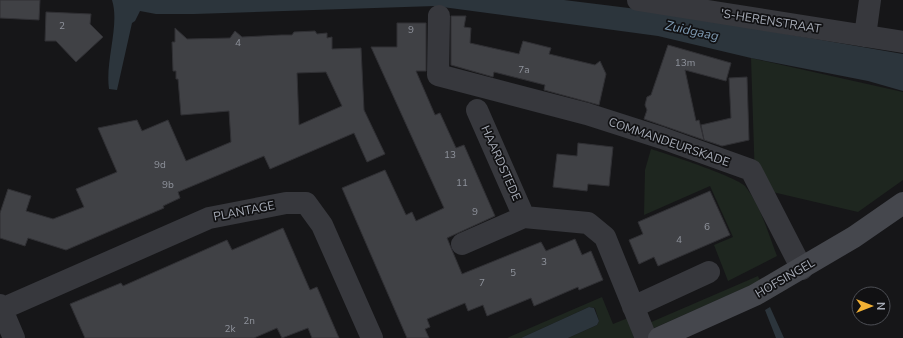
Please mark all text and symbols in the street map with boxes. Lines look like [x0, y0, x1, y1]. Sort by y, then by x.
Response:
street label: 'S-HERENSTRAAT [720, 5, 823, 37]
water label: Zuidgaag [664, 17, 721, 46]
house number: 2 [59, 19, 65, 33]
house number: 9 [408, 23, 414, 37]
house number: 4 [235, 36, 241, 50]
house number: 13m [675, 56, 695, 70]
house number: 7a [518, 63, 530, 77]
street label: COMMANDEURSKADE [606, 114, 732, 170]
street label: HAARDSTEDE [477, 123, 525, 203]
house number: 13 [444, 148, 456, 162]
house number: 9d [154, 158, 166, 172]
house number: 11 [456, 176, 468, 190]
house number: 9b [162, 178, 174, 192]
street label: PLANTAGE [212, 197, 276, 225]
house number: 9 [472, 205, 478, 219]
house number: 6 [704, 220, 710, 234]
house number: 4 [676, 233, 682, 247]
street label: HOFSINGEL [752, 254, 818, 301]
house number: 3 [541, 255, 547, 269]
house number: 5 [510, 266, 516, 280]
house number: 7 [479, 276, 485, 290]
north arrow [851, 286, 891, 326]
text: N [873, 302, 888, 310]
house number: 2n [243, 314, 255, 328]
house number: 2k [225, 322, 237, 336]

